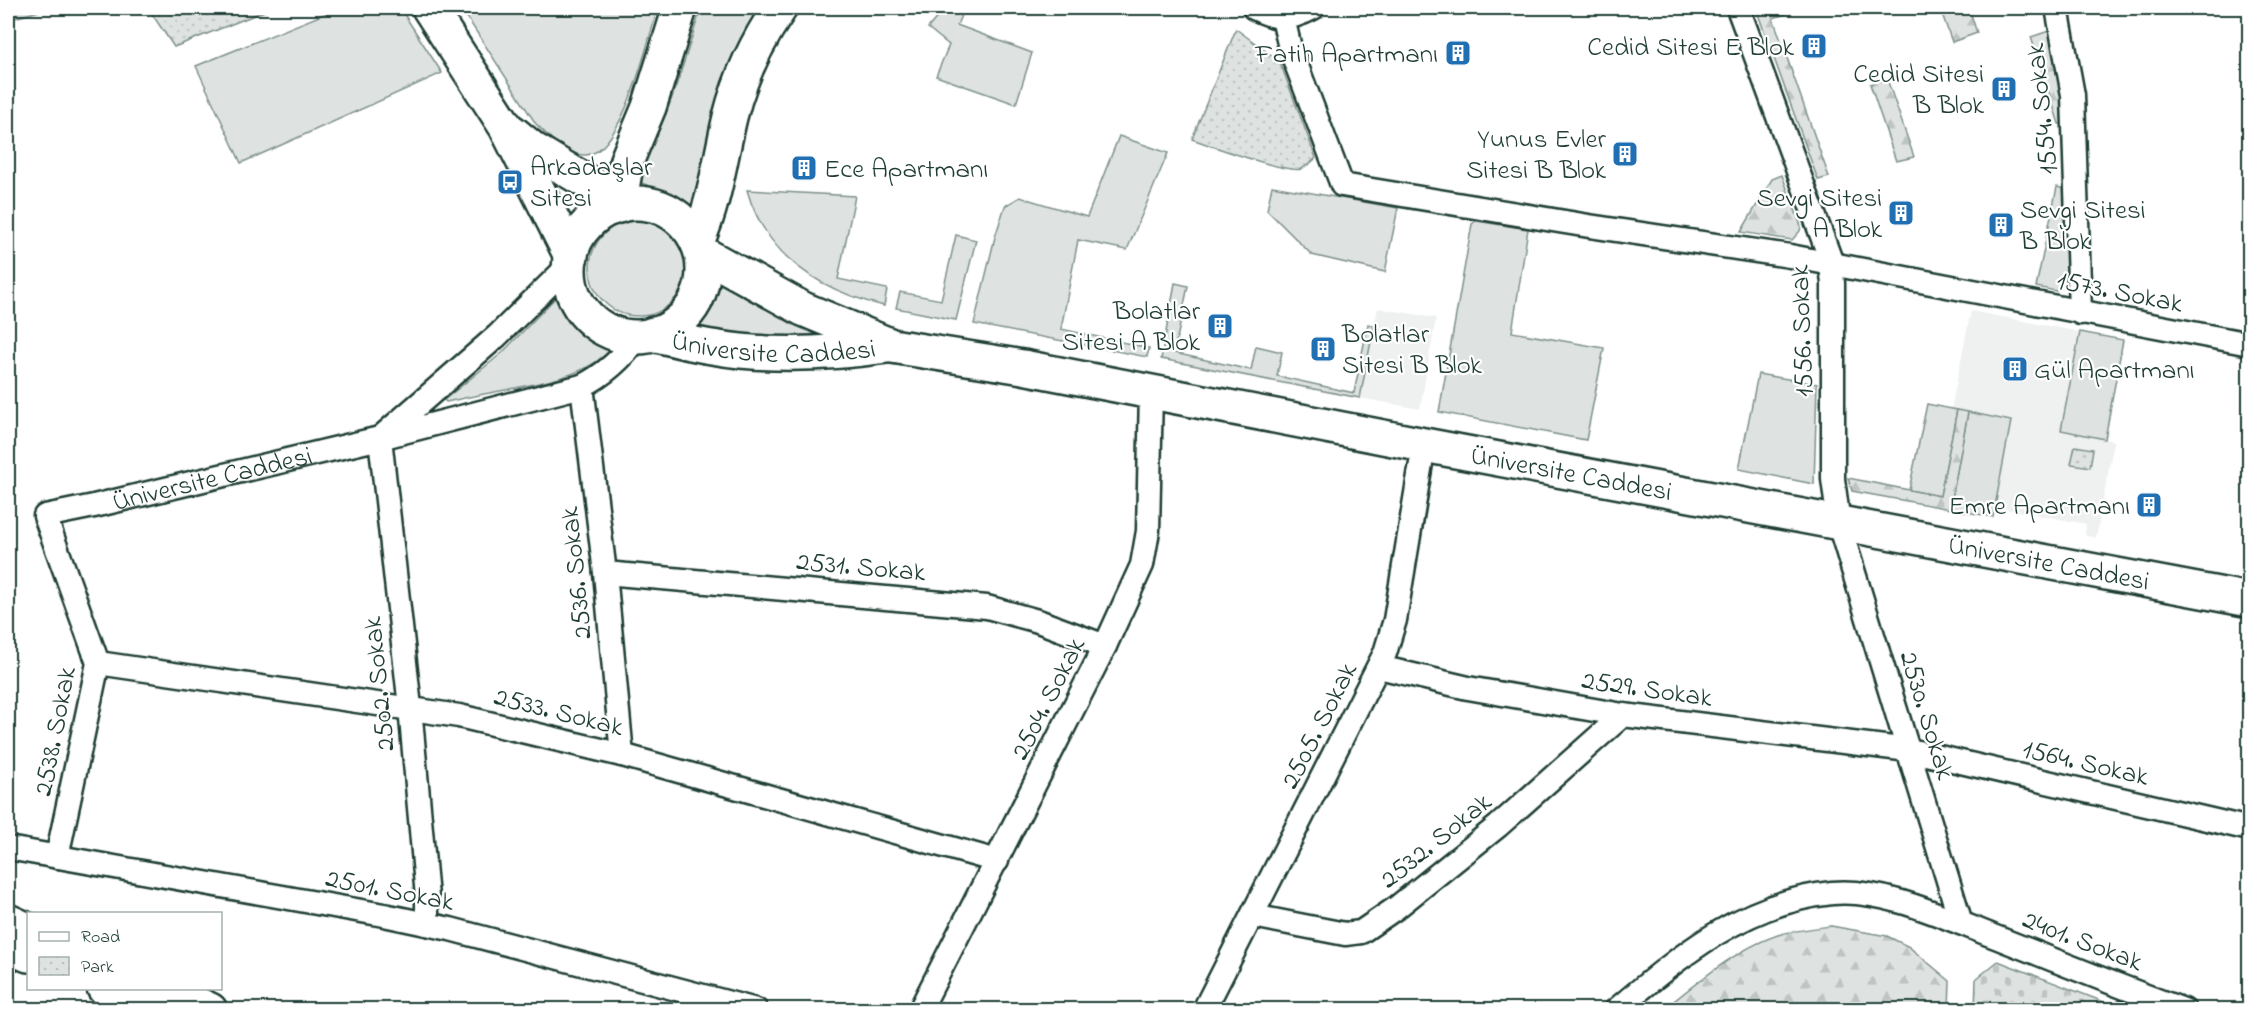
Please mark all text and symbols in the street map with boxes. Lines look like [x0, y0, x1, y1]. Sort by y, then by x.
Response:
place label: Cedid Sitesi E Blok [1587, 29, 1794, 68]
building icon: Cedid Sitesi E Blok [1799, 31, 1829, 61]
place label: Fatih Apartmanı [1254, 36, 1438, 75]
building icon: Fatih Apartmanı [1443, 38, 1473, 68]
street label: 1554. Sokak [2017, 41, 2070, 176]
place label: Cedid Sitesi B Blok [1853, 56, 1984, 126]
building icon: Cedid Sitesi B Blok [1989, 74, 2019, 104]
place label: Yunus Evler Sitesi B Blok [1466, 121, 1607, 191]
building icon: Yunus Evler Sitesi B Blok [1610, 139, 1640, 169]
place label: Arkadaşlar Sitesi [530, 149, 653, 219]
place label: Ece Apartmanı [824, 151, 988, 190]
building icon: Ece Apartmanı [789, 153, 819, 183]
bus stop icon: Arkadaşlar Sitesi [495, 167, 525, 197]
place label: Sevgi Sitesi A Blok [1756, 180, 1882, 250]
place label: Sevgi Sitesi B Blok [2019, 192, 2146, 262]
building icon: Sevgi Sitesi A Blok [1886, 198, 1916, 228]
building icon: Sevgi Sitesi B Blok [1986, 210, 2016, 240]
street label: 1573. Sokak [2053, 262, 2186, 325]
street label: 1556. Sokak [1782, 264, 1825, 398]
place label: Bolatlar Sitesi A Blok [1062, 293, 1201, 363]
building icon: Bolatlar Sitesi A Blok [1205, 311, 1235, 341]
place label: Bolatlar Sitesi B Blok [1341, 316, 1482, 386]
street label: Üniversite Caddesi [667, 322, 878, 375]
building icon: Bolatlar Sitesi B Blok [1308, 334, 1338, 364]
place label: Gül Apartmanı [2034, 352, 2195, 391]
building icon: Gül Apartmanı [2000, 354, 2030, 384]
street label: Üniversite Caddesi [1467, 437, 1675, 513]
street label: Üniversite Caddesi [109, 438, 317, 523]
place label: Emre Apartmanı [1948, 488, 2130, 527]
building icon: Emre Apartmanı [2134, 490, 2164, 520]
street label: 2536. Sokak [551, 504, 604, 641]
street label: Üniversite Caddesi [1945, 527, 2152, 603]
street label: 2531. Sokak [795, 543, 927, 594]
street label: 2502. Sokak [354, 614, 407, 753]
street label: 2504. Sokak [1002, 631, 1097, 767]
street label: 2530. Sokak [1888, 647, 1964, 785]
street label: 2505. Sokak [1272, 656, 1369, 796]
street label: 2529. Sokak [1579, 662, 1715, 719]
street label: 2538. Sokak [25, 663, 88, 800]
street label: 2533. Sokak [490, 679, 627, 748]
street label: 1564. Sokak [2019, 731, 2152, 798]
street label: 2532. Sokak [1372, 784, 1501, 899]
street label: 2501. Sokak [322, 860, 457, 923]
street label: 2401. Sokak [2016, 902, 2148, 983]
legend [27, 912, 222, 990]
text: Road [81, 925, 120, 951]
text: Park [81, 955, 114, 981]

